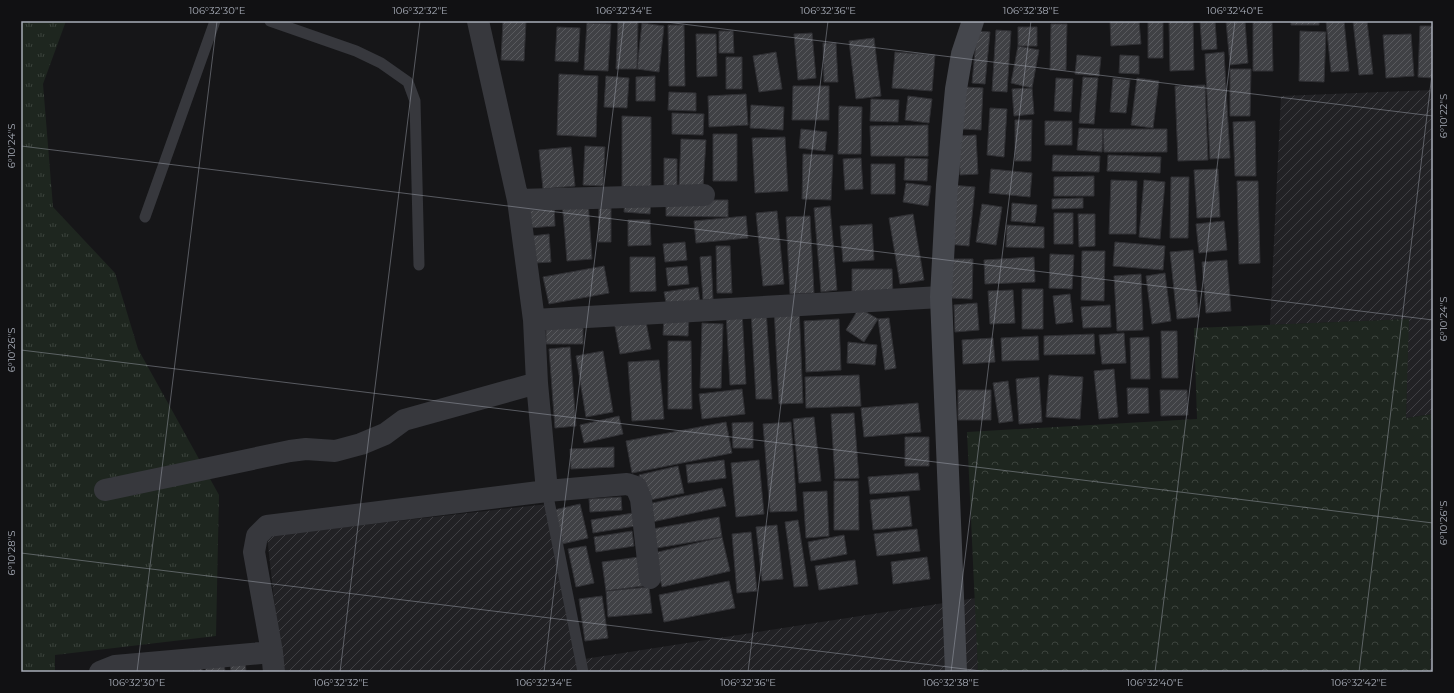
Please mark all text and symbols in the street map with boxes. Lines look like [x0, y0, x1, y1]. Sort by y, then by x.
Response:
text: 106°32'30"E [189, 4, 246, 17]
text: 106°32'32"E [392, 4, 448, 17]
text: 106°32'34"E [596, 4, 652, 17]
text: 106°32'36"E [800, 4, 856, 17]
text: 106°32'38"E [1003, 4, 1060, 17]
text: 106°32'40"E [1206, 4, 1264, 17]
text: 6°10'22"S [1437, 94, 1450, 138]
text: 6°10'24"S [5, 124, 18, 168]
text: 6°10'24"S [1437, 297, 1450, 341]
text: 6°10'26"S [5, 328, 18, 372]
text: 6°10'26"S [1437, 501, 1450, 545]
text: 6°10'28"S [5, 530, 18, 576]
text: 106°32'30"E [109, 676, 166, 689]
text: 106°32'32"E [313, 676, 369, 689]
text: 106°32'34"E [516, 676, 572, 689]
text: 106°32'36"E [720, 676, 776, 689]
text: 106°32'38"E [923, 676, 980, 689]
text: 106°32'40"E [1126, 676, 1184, 689]
text: 106°32'42"E [1331, 676, 1387, 689]

